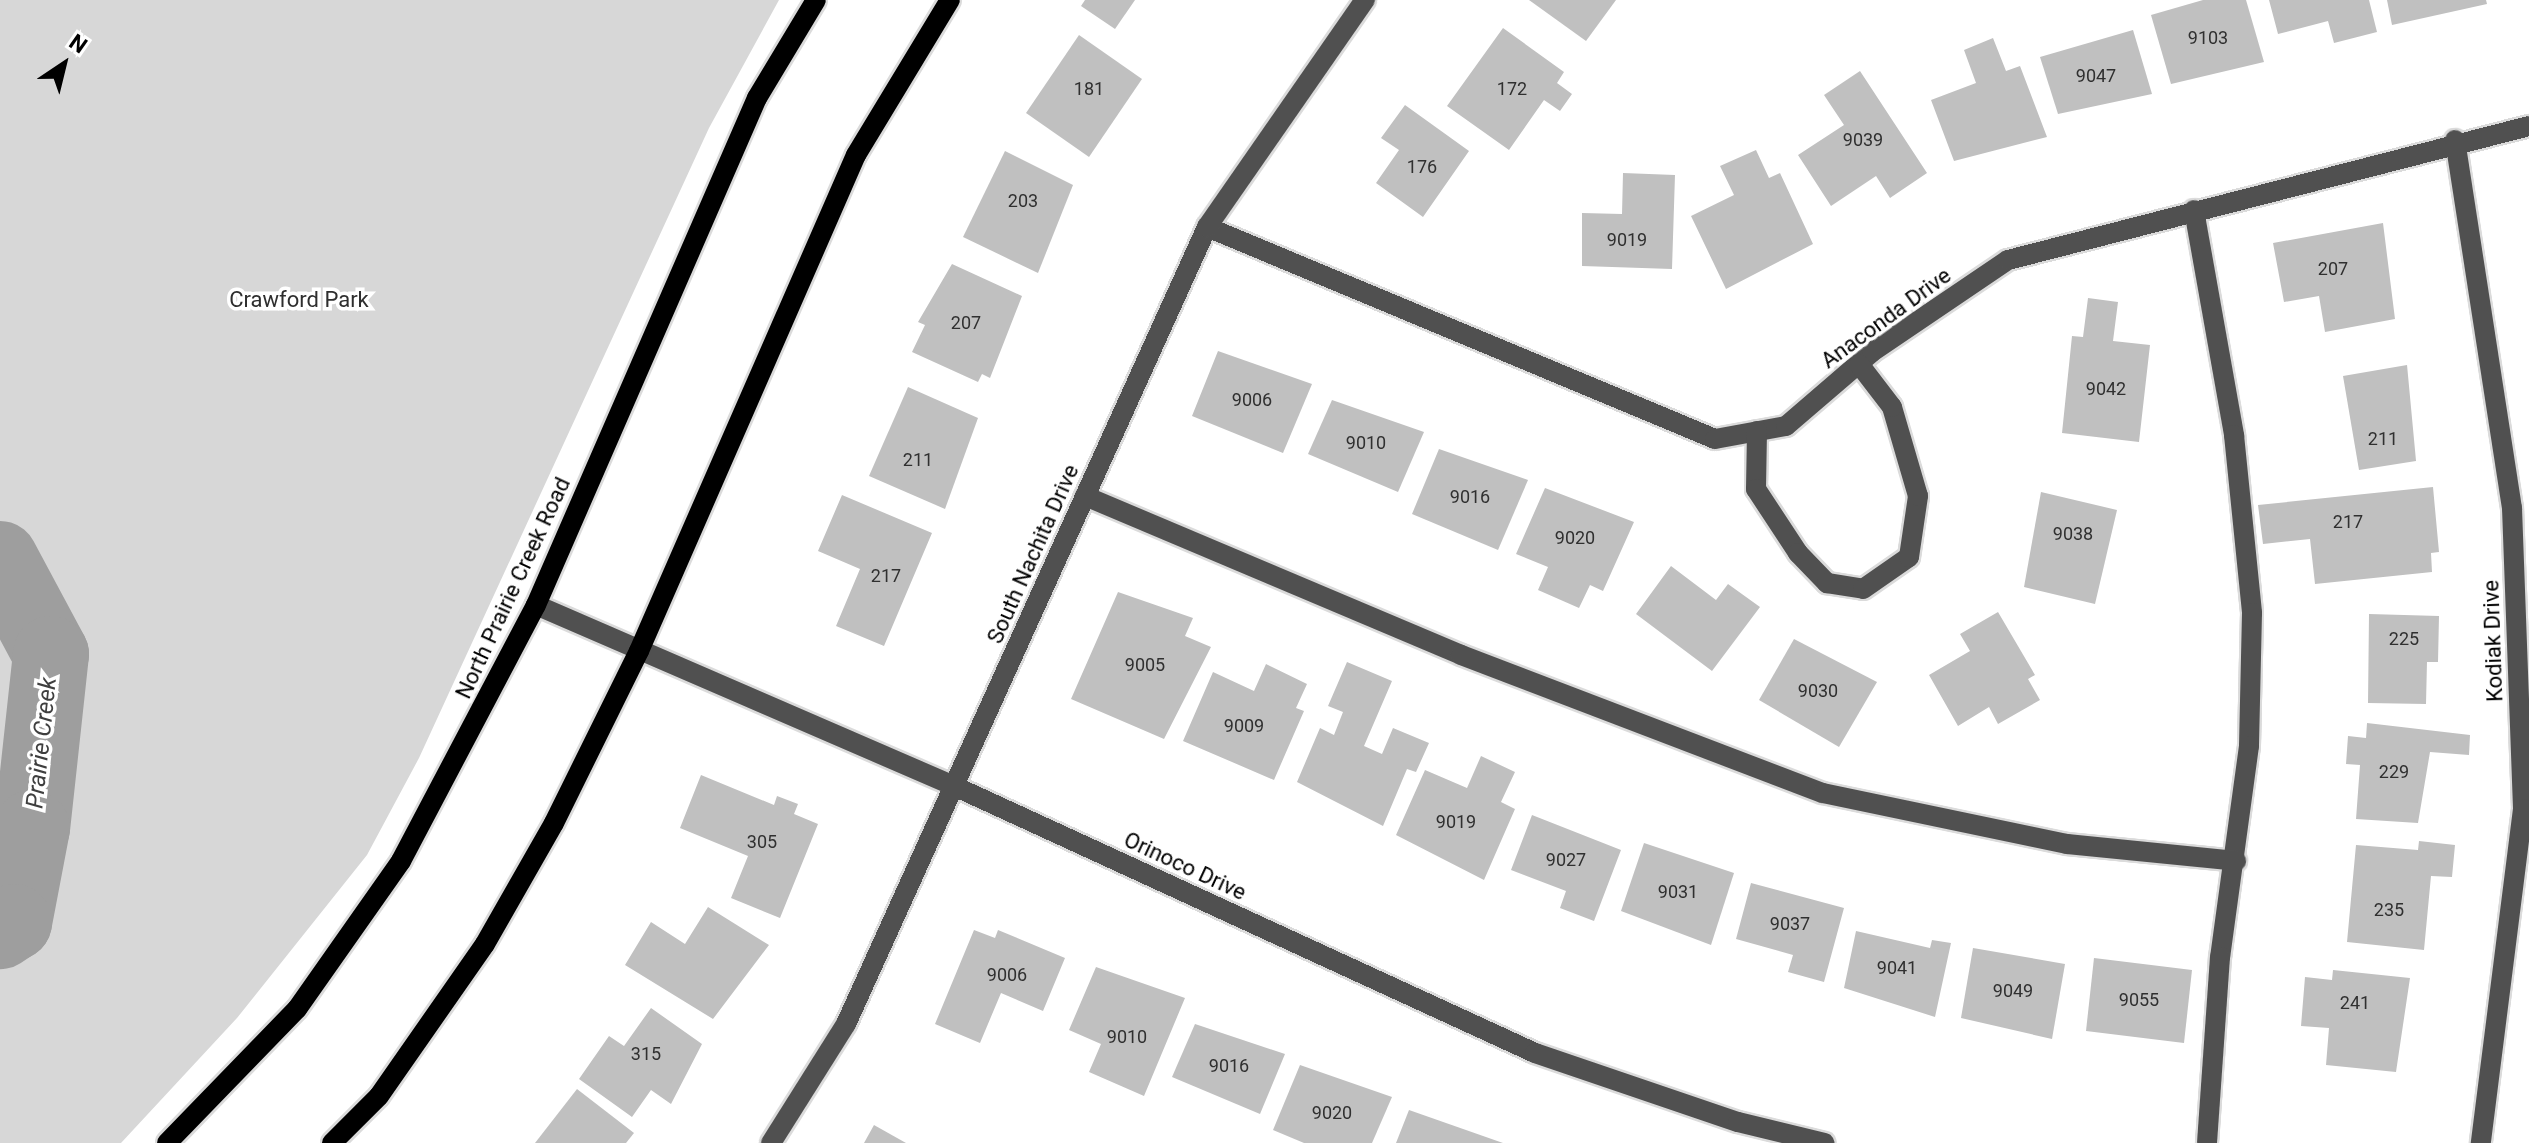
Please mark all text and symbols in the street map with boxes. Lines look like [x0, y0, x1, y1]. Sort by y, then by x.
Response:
north arrow [24, 24, 104, 104]
house number: 9103 [2188, 27, 2228, 49]
text: N [65, 29, 92, 59]
house number: 9047 [2076, 65, 2116, 87]
house number: 181 [1074, 78, 1104, 100]
house number: 172 [1497, 78, 1527, 100]
house number: 9039 [1843, 129, 1883, 151]
house number: 176 [1407, 156, 1437, 178]
house number: 203 [1008, 190, 1038, 212]
house number: 9019 [1607, 229, 1647, 251]
house number: 207 [2318, 258, 2348, 280]
street label: Anaconda Drive [1816, 262, 1956, 374]
park label: Crawford Park [229, 287, 369, 313]
house number: 207 [951, 312, 981, 334]
house number: 9042 [2086, 378, 2126, 400]
house number: 9006 [1232, 389, 1272, 411]
house number: 211 [2368, 428, 2398, 450]
house number: 9010 [1346, 432, 1386, 454]
house number: 211 [903, 449, 933, 471]
street label: South Nachita Drive [982, 460, 1084, 648]
street label: North Prairie Creek Road [450, 473, 576, 703]
house number: 9016 [1450, 486, 1490, 508]
house number: 217 [2333, 511, 2363, 533]
house number: 9038 [2053, 523, 2093, 545]
house number: 9020 [1555, 527, 1595, 549]
house number: 217 [871, 565, 901, 587]
street label: Kodiak Drive [2478, 580, 2508, 702]
house number: 225 [2389, 628, 2419, 650]
house number: 9005 [1125, 654, 1165, 676]
water label: Prairie Creek [21, 676, 63, 810]
house number: 9030 [1798, 680, 1838, 702]
house number: 9009 [1224, 715, 1264, 737]
house number: 229 [2379, 761, 2409, 783]
house number: 9019 [1436, 811, 1476, 833]
street label: Orinoco Drive [1120, 826, 1250, 906]
house number: 305 [747, 831, 777, 853]
house number: 9027 [1546, 849, 1586, 871]
house number: 9031 [1658, 881, 1698, 903]
house number: 235 [2374, 899, 2404, 921]
house number: 9037 [1770, 913, 1810, 935]
house number: 9041 [1877, 957, 1917, 979]
house number: 9006 [987, 964, 1027, 986]
house number: 9049 [1993, 980, 2033, 1002]
house number: 9055 [2119, 989, 2159, 1011]
house number: 241 [2340, 992, 2370, 1014]
house number: 9010 [1107, 1026, 1147, 1048]
house number: 315 [631, 1043, 661, 1065]
house number: 9016 [1209, 1055, 1249, 1077]
house number: 9020 [1312, 1102, 1352, 1124]

